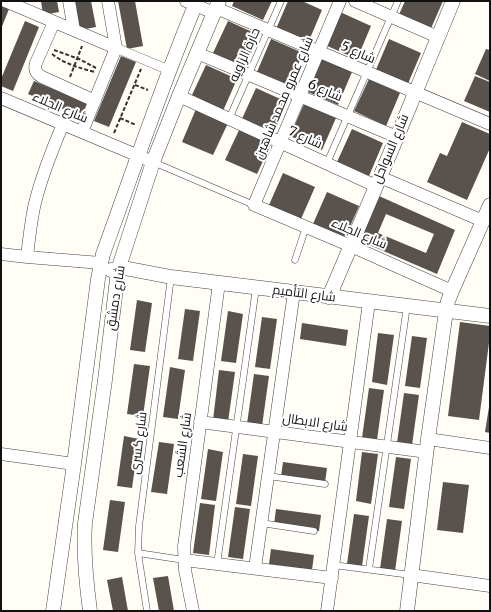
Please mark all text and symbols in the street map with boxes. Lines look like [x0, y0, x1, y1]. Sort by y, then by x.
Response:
street label: حارة الزاويه [226, 25, 264, 85]
street label: شارع عمرو محمد شاهين [251, 34, 317, 162]
street label: شارع 5 [338, 39, 378, 67]
street label: شارع 6 [305, 77, 345, 105]
street label: شارع الجلاء [30, 89, 90, 127]
street label: شارع السواحل [369, 112, 413, 186]
street label: شارع 7 [286, 124, 324, 152]
street label: شارع الجلاء [329, 215, 389, 253]
street label: شارع دمشق [103, 264, 129, 332]
street label: شارع التأميم [271, 282, 337, 306]
street label: شارع كسرى [127, 411, 151, 475]
street label: شارع الابطال [281, 411, 349, 435]
street label: شارع الشعب [171, 412, 195, 478]

